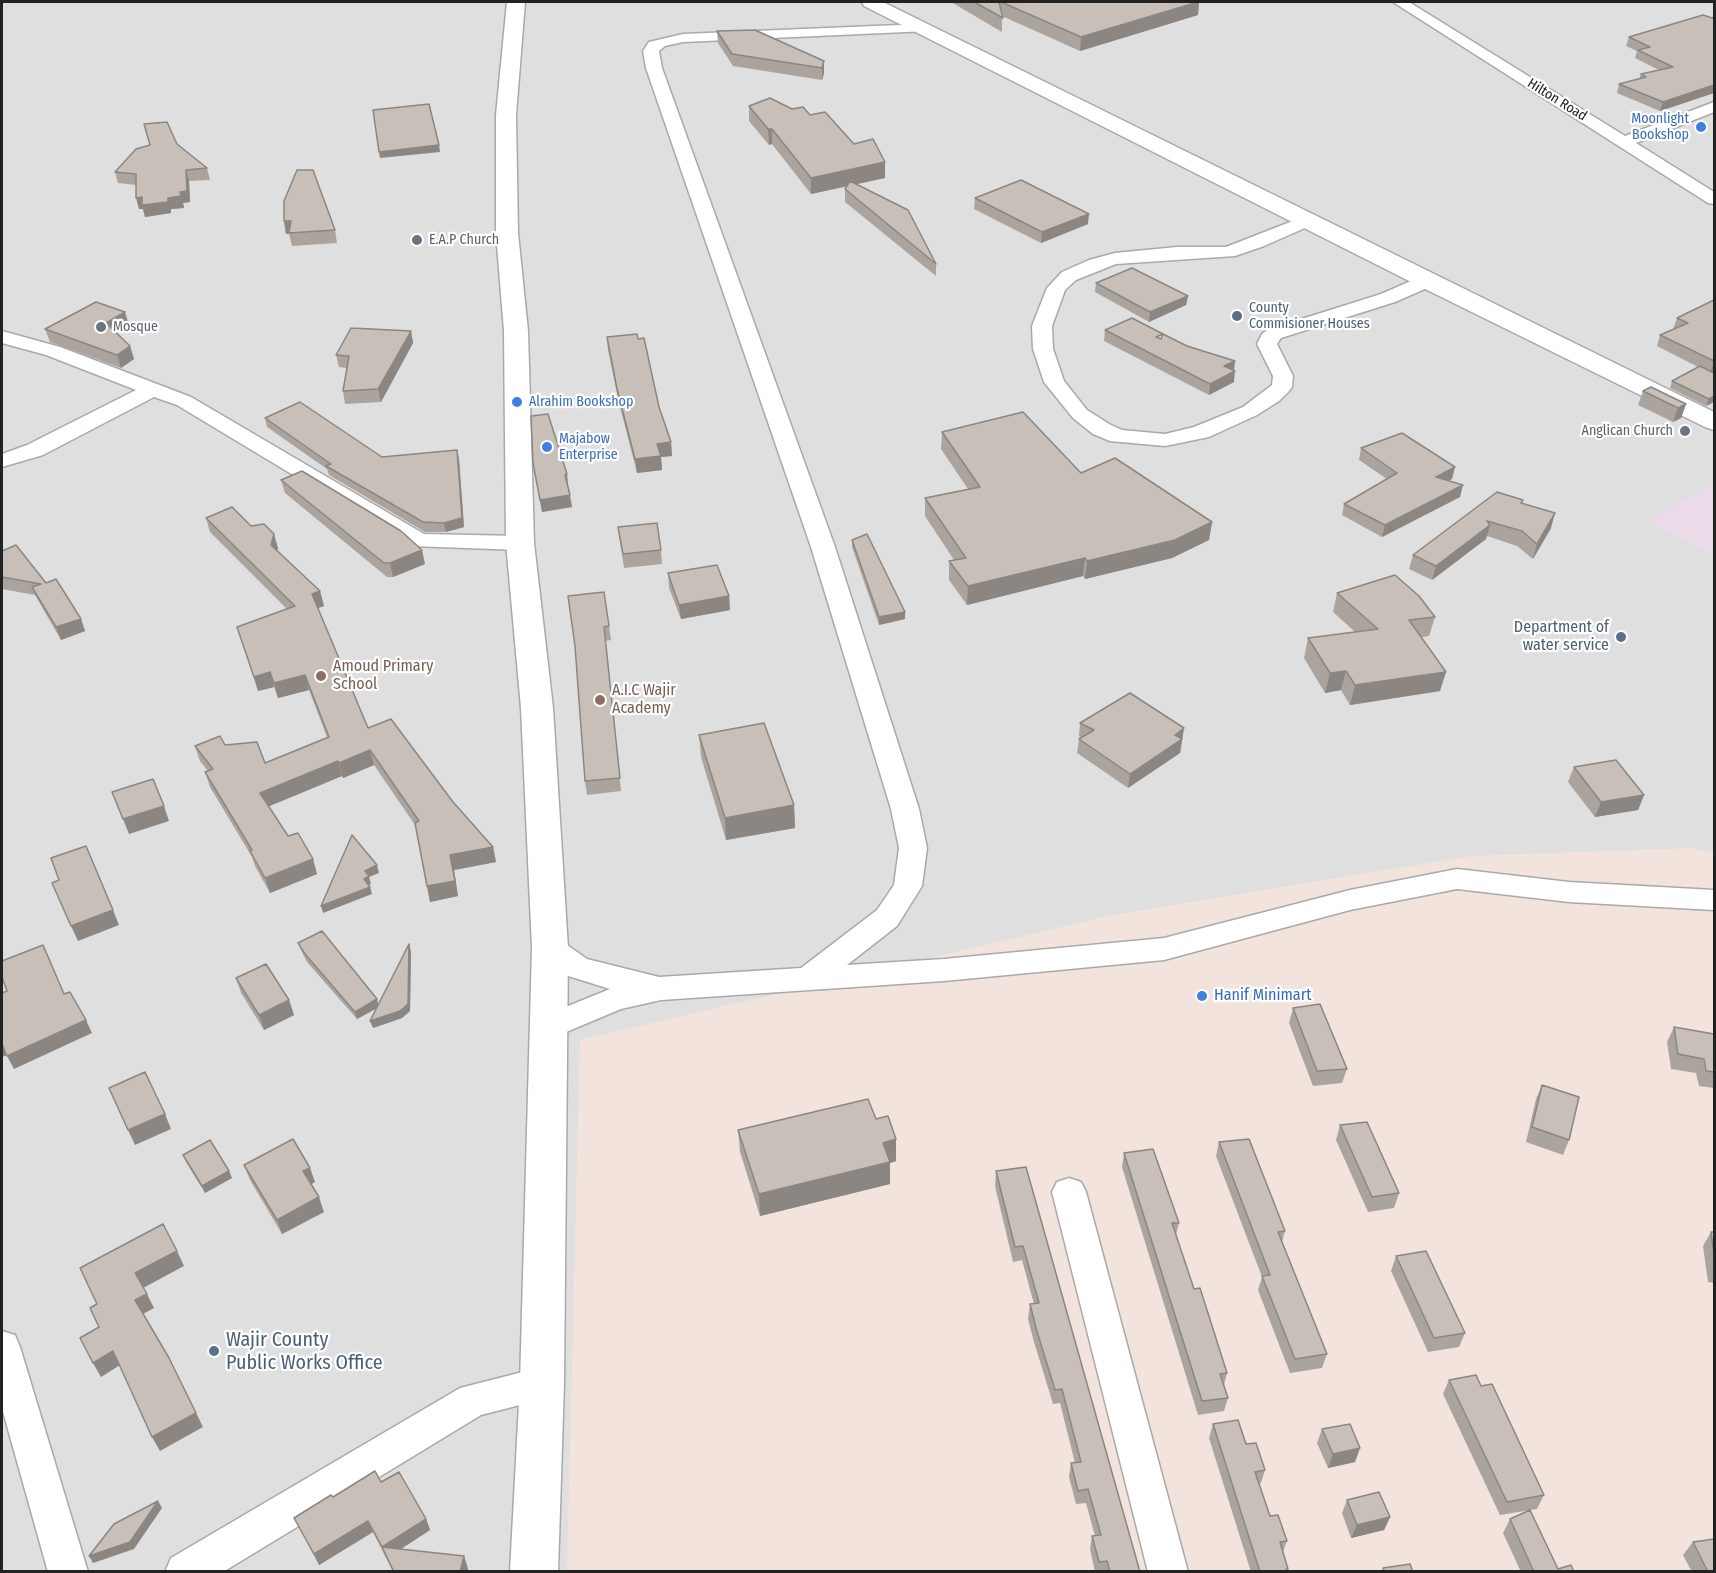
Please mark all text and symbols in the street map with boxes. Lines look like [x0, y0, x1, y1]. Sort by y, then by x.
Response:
street label: Hilton Road [1524, 75, 1590, 125]
place label: Moonlight Bookshop [1631, 111, 1689, 144]
marker: Moonlight Bookshop [1694, 120, 1708, 134]
place label: E.A.P Church [429, 232, 499, 248]
marker: E.A.P Church [410, 233, 424, 247]
place label: County Commisioner Houses [1249, 300, 1370, 332]
marker: County Commisioner Houses [1230, 309, 1244, 323]
place label: Mosque [113, 319, 158, 335]
marker: Mosque [94, 320, 108, 334]
place label: Alrahim Bookshop [529, 394, 633, 410]
marker: Alrahim Bookshop [510, 395, 524, 409]
place label: Anglican Church [1582, 423, 1673, 439]
marker: Anglican Church [1678, 424, 1692, 438]
place label: Majabow Enterprise [559, 431, 618, 464]
marker: Majabow Enterprise [540, 440, 554, 454]
place label: Department of water service [1514, 618, 1609, 656]
marker: Department of water service [1614, 630, 1628, 644]
place label: Amoud Primary School [333, 657, 433, 695]
marker: Amoud Primary School [314, 669, 328, 683]
place label: A.I.C Wajir Academy [612, 681, 676, 719]
marker: A.I.C Wajir Academy [593, 693, 607, 707]
place label: Hanif Minimart [1214, 986, 1311, 1006]
marker: Hanif Minimart [1195, 989, 1209, 1003]
place label: Wajir County Public Works Office [226, 1328, 383, 1375]
marker: Wajir County Public Works Office [207, 1344, 221, 1358]

